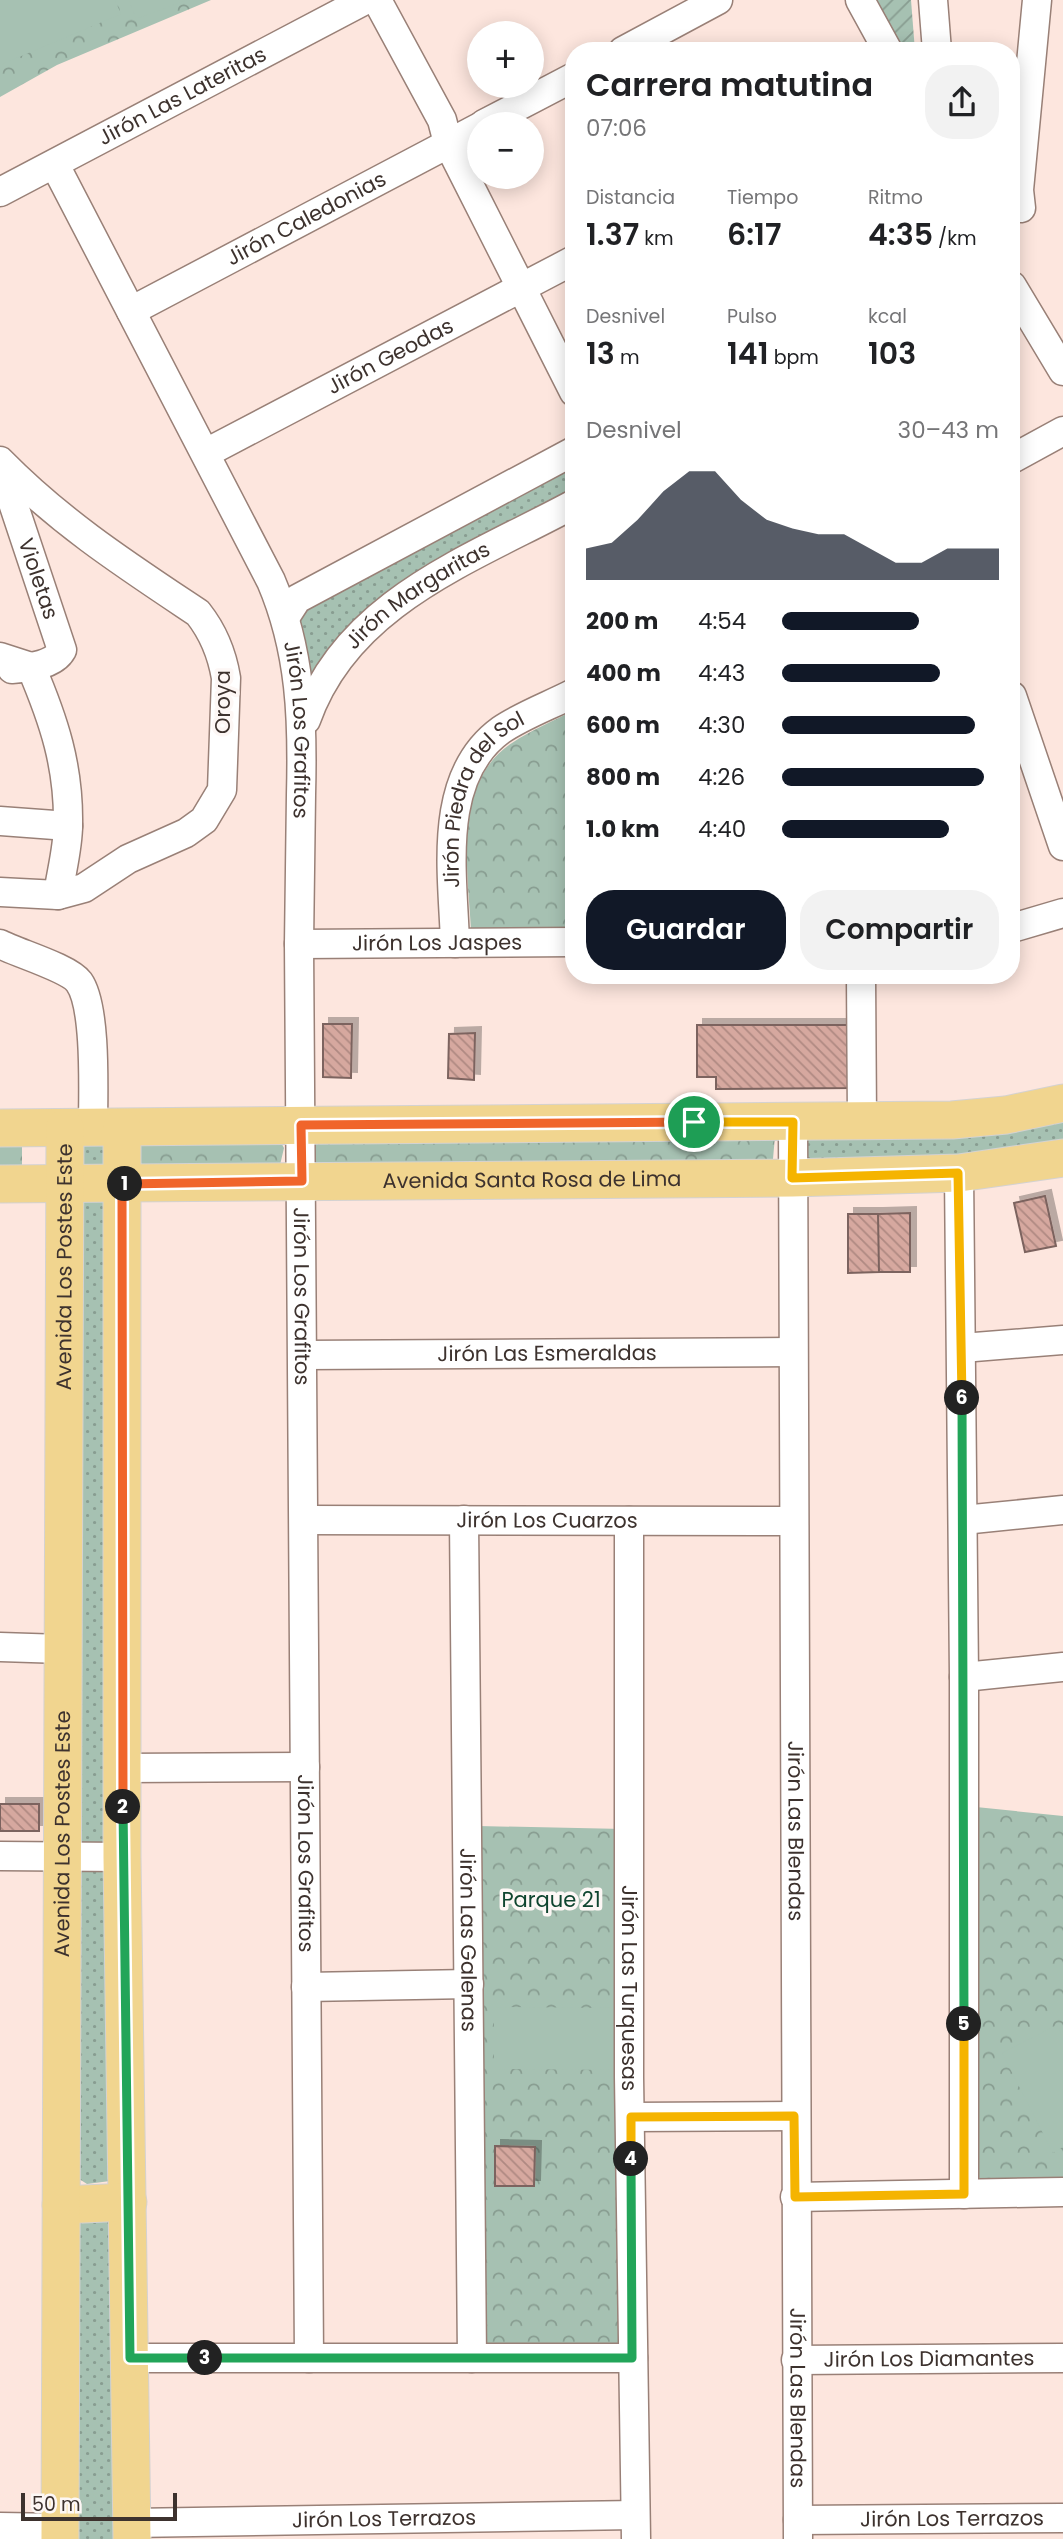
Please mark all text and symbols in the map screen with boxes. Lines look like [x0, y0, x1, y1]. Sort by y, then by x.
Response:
map controls [467, 21, 544, 189]
button: + [467, 21, 544, 98]
street label: Jirón Las Lateritas [93, 39, 271, 152]
text: Carrera matutina [586, 62, 873, 107]
button: share [925, 65, 999, 139]
button: − [467, 112, 544, 189]
text: 07:06 [586, 112, 647, 144]
street label: Jirón Caledonias [221, 164, 391, 272]
text: Distancia [586, 184, 675, 211]
text: Tiempo [727, 184, 798, 211]
text: Ritmo [868, 184, 923, 211]
text: 1.37 [586, 213, 639, 256]
text: 6:17 [727, 213, 781, 256]
text: 4:35 [868, 213, 933, 256]
text: km [639, 225, 674, 252]
text: /km [933, 225, 977, 252]
text: Desnivel [586, 303, 665, 330]
text: Pulso [727, 303, 777, 330]
text: kcal [868, 303, 907, 330]
street label: Jirón Geodas [322, 311, 458, 401]
text: 13 [586, 332, 615, 375]
text: 141 [727, 332, 769, 375]
text: 103 [868, 332, 916, 375]
text: m [615, 344, 640, 371]
text: bpm [769, 344, 819, 371]
text: Desnivel [586, 414, 682, 446]
text: 30–43 m [898, 414, 999, 446]
street label: Violetas [12, 534, 66, 623]
street label: Jirón Margaritas [338, 534, 495, 655]
text: 200 m [586, 605, 658, 637]
text: 4:54 [698, 605, 746, 637]
street label: Jirón Los Grafitos [277, 638, 317, 819]
text: 400 m [586, 657, 661, 689]
text: 4:43 [698, 657, 745, 689]
street label: Oroya [208, 670, 237, 734]
street label: Jirón Piedra del Sol [436, 704, 529, 889]
text: 600 m [586, 709, 660, 741]
text: 4:30 [698, 709, 745, 741]
text: 800 m [586, 761, 660, 793]
text: 4:26 [698, 761, 745, 793]
text: 1.0 km [586, 813, 660, 845]
text: 4:40 [698, 813, 746, 845]
button: Guardar [586, 890, 786, 970]
button: Compartir [800, 890, 999, 970]
street label: Jirón Los Jaspes [352, 927, 522, 958]
pin [664, 1092, 724, 1152]
icon: arrive [675, 1103, 713, 1141]
street label: Avenida Los Postes Este [49, 1143, 79, 1391]
street label: Avenida Santa Rosa de Lima [382, 1164, 682, 1195]
pin: 1 [108, 1166, 142, 1202]
text: 1 [121, 1170, 128, 1197]
street label: Jirón Los Grafitos [287, 1207, 317, 1386]
street label: Jirón Las Esmeraldas [437, 1338, 657, 1368]
pin: 6 [944, 1380, 979, 1416]
text: 6 [955, 1384, 968, 1411]
street label: Jirón Los Cuarzos [456, 1505, 638, 1535]
street label: Avenida Los Postes Este [47, 1710, 77, 1958]
street label: Jirón Las Blendas [781, 1741, 811, 1921]
street label: Jirón Los Grafitos [291, 1774, 321, 1953]
pin: 2 [106, 1790, 140, 1825]
text: 2 [117, 1793, 128, 1820]
street label: Jirón Las Galenas [453, 1848, 484, 2032]
park label: Parque 21 [501, 1885, 601, 1914]
street label: Jirón Las Turquesas [615, 1885, 644, 2091]
pin: 5 [946, 2007, 982, 2042]
text: 5 [957, 2010, 970, 2037]
pin: 4 [614, 2142, 648, 2176]
text: 4 [624, 2145, 637, 2172]
street label: Jirón Las Blendas [783, 2308, 813, 2488]
pin: 3 [188, 2340, 222, 2376]
street label: Jirón Los Diamantes [823, 2343, 1035, 2374]
text: 3 [199, 2344, 210, 2371]
scale bar [21, 2490, 177, 2522]
text: 50 m [32, 2491, 81, 2518]
street label: Jirón Los Terrazos [292, 2503, 476, 2534]
street label: Jirón Los Terrazos [860, 2503, 1044, 2534]

